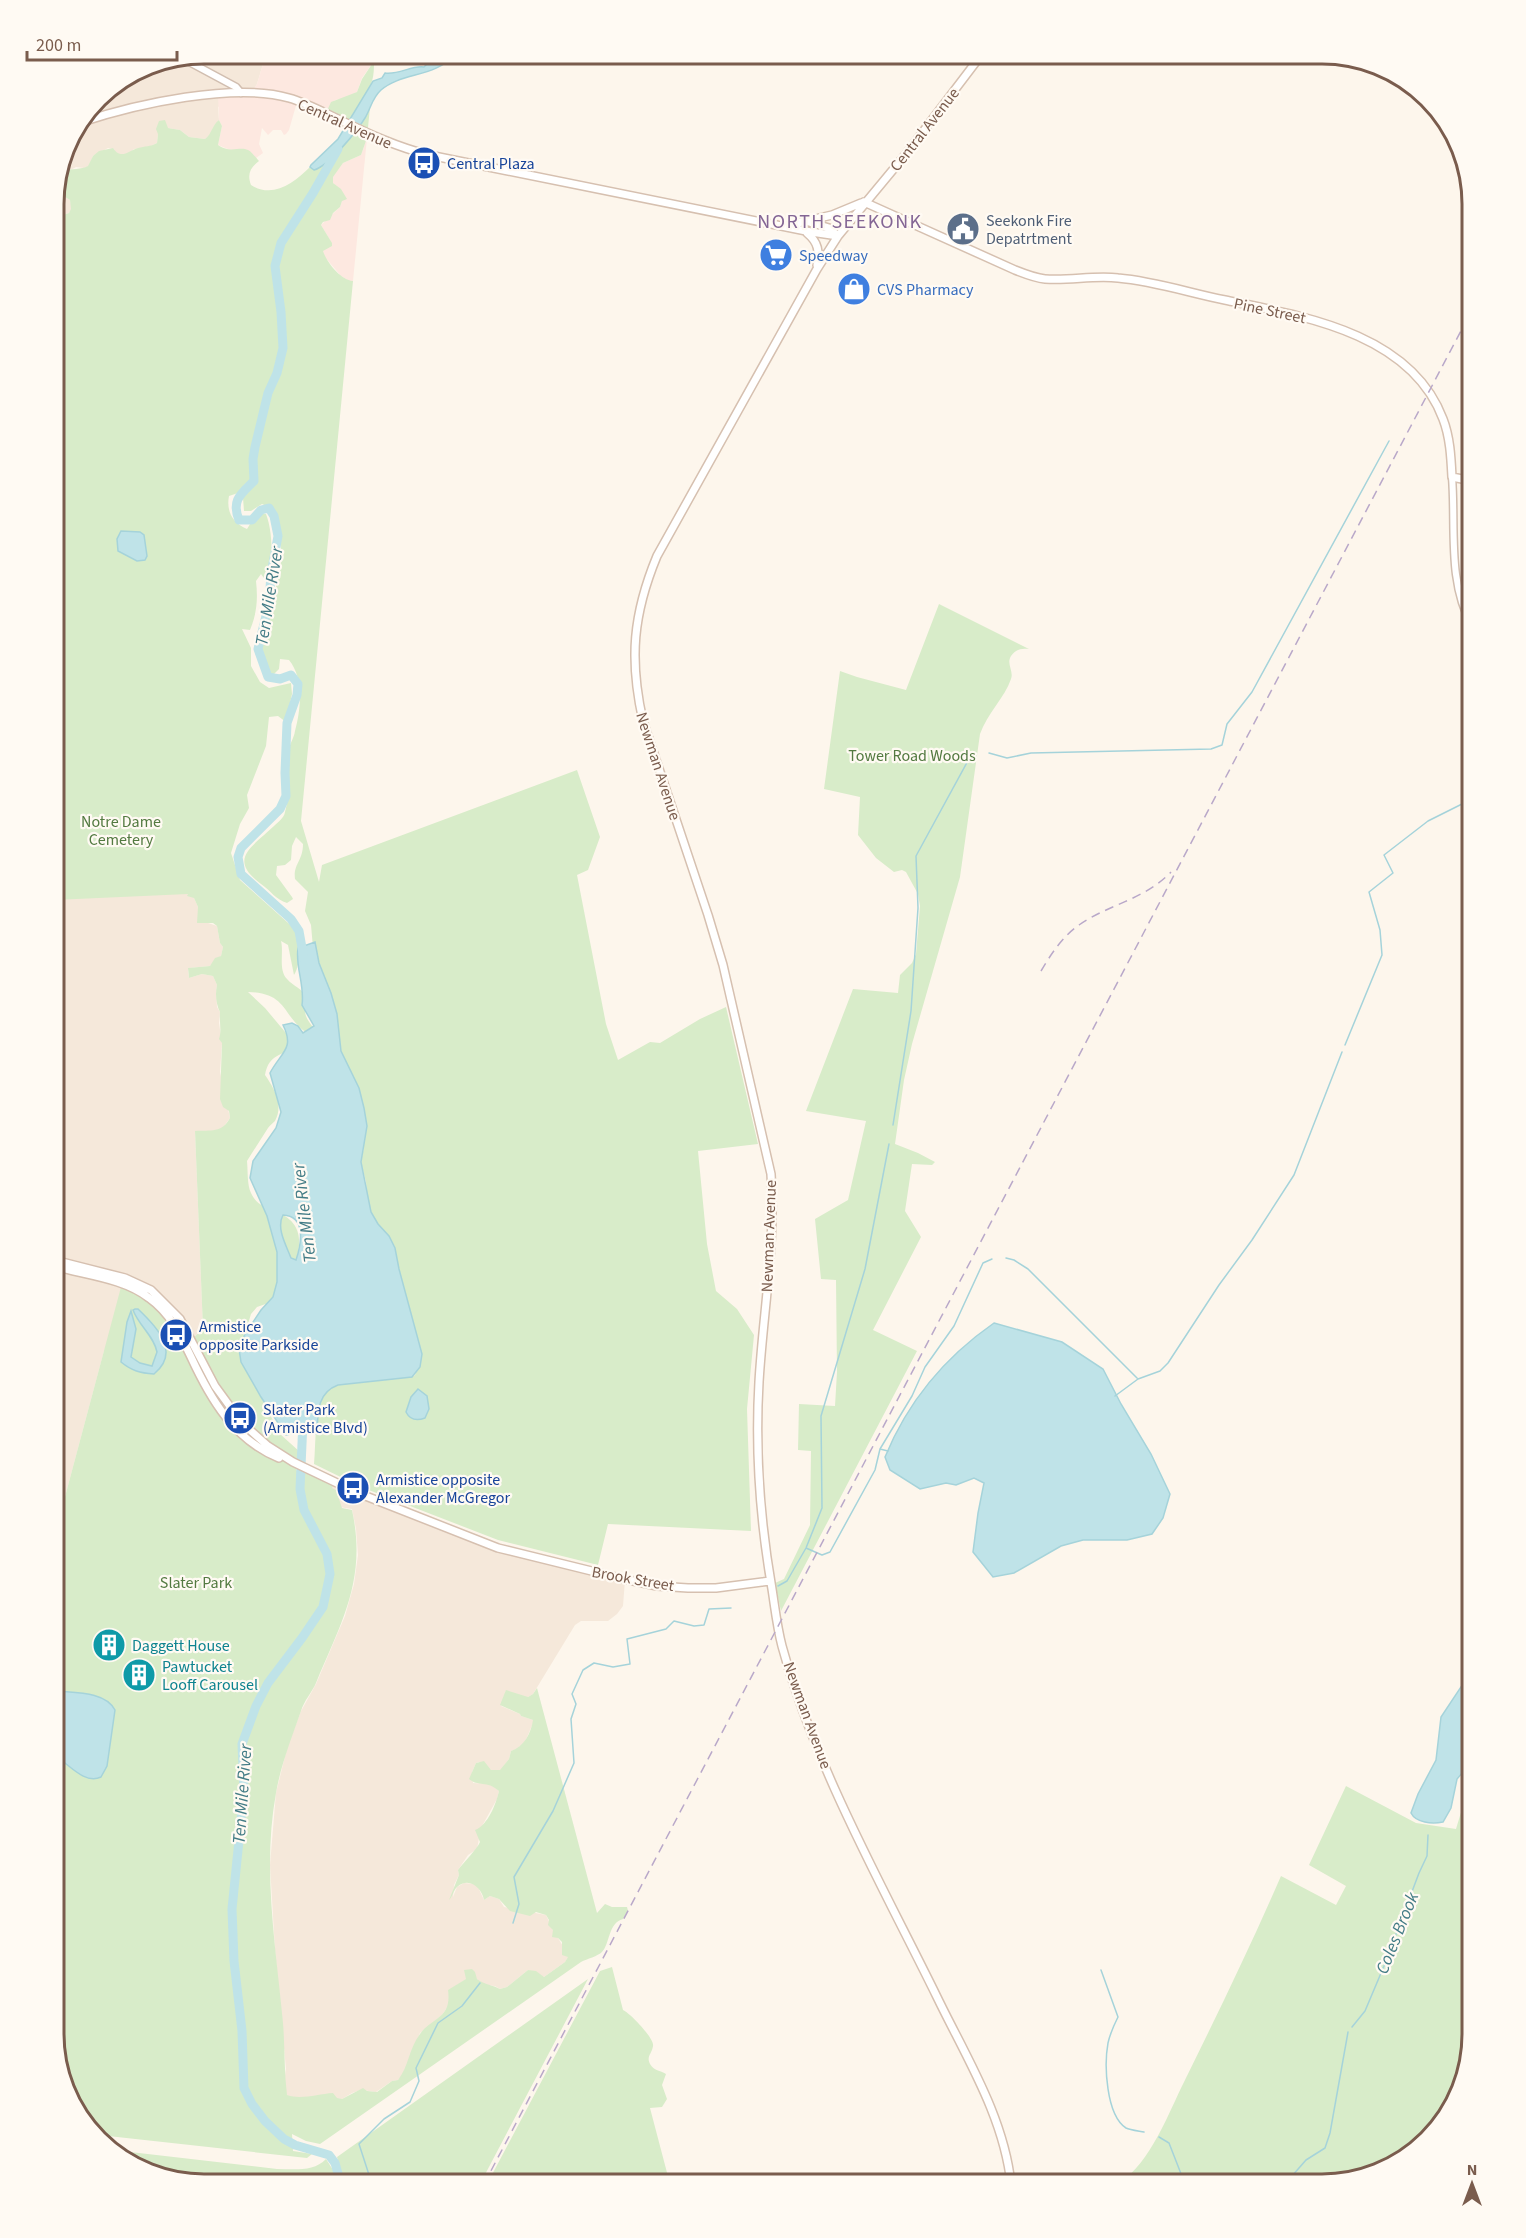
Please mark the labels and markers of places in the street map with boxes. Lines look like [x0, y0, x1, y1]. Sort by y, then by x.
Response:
bus stop icon: Central Plaza [406, 145, 442, 181]
place label: Central Plaza [447, 153, 534, 175]
place label: Seekonk Fire Depatrtment [986, 210, 1073, 250]
public building icon: Seekonk Fire Depatrtment [945, 211, 981, 247]
supermarket icon: Speedway [758, 237, 794, 273]
place label: Speedway [799, 245, 869, 267]
shop icon: CVS Pharmacy [836, 271, 872, 307]
place label: CVS Pharmacy [877, 279, 974, 301]
place label: Armistice opposite Parkside [199, 1316, 318, 1356]
bus stop icon: Armistice opposite Parkside [158, 1317, 194, 1353]
place label: Slater Park (Armistice Blvd) [263, 1399, 368, 1439]
bus stop icon: Slater Park (Armistice Blvd) [222, 1400, 258, 1436]
place label: Armistice opposite Alexander McGregor [376, 1469, 510, 1509]
bus stop icon: Armistice opposite Alexander McGregor [335, 1470, 371, 1506]
building icon: Daggett House [91, 1627, 127, 1663]
place label: Daggett House [132, 1635, 230, 1657]
place label: Pawtucket Looff Carousel [162, 1656, 258, 1696]
building icon: Pawtucket Looff Carousel [121, 1657, 157, 1693]

